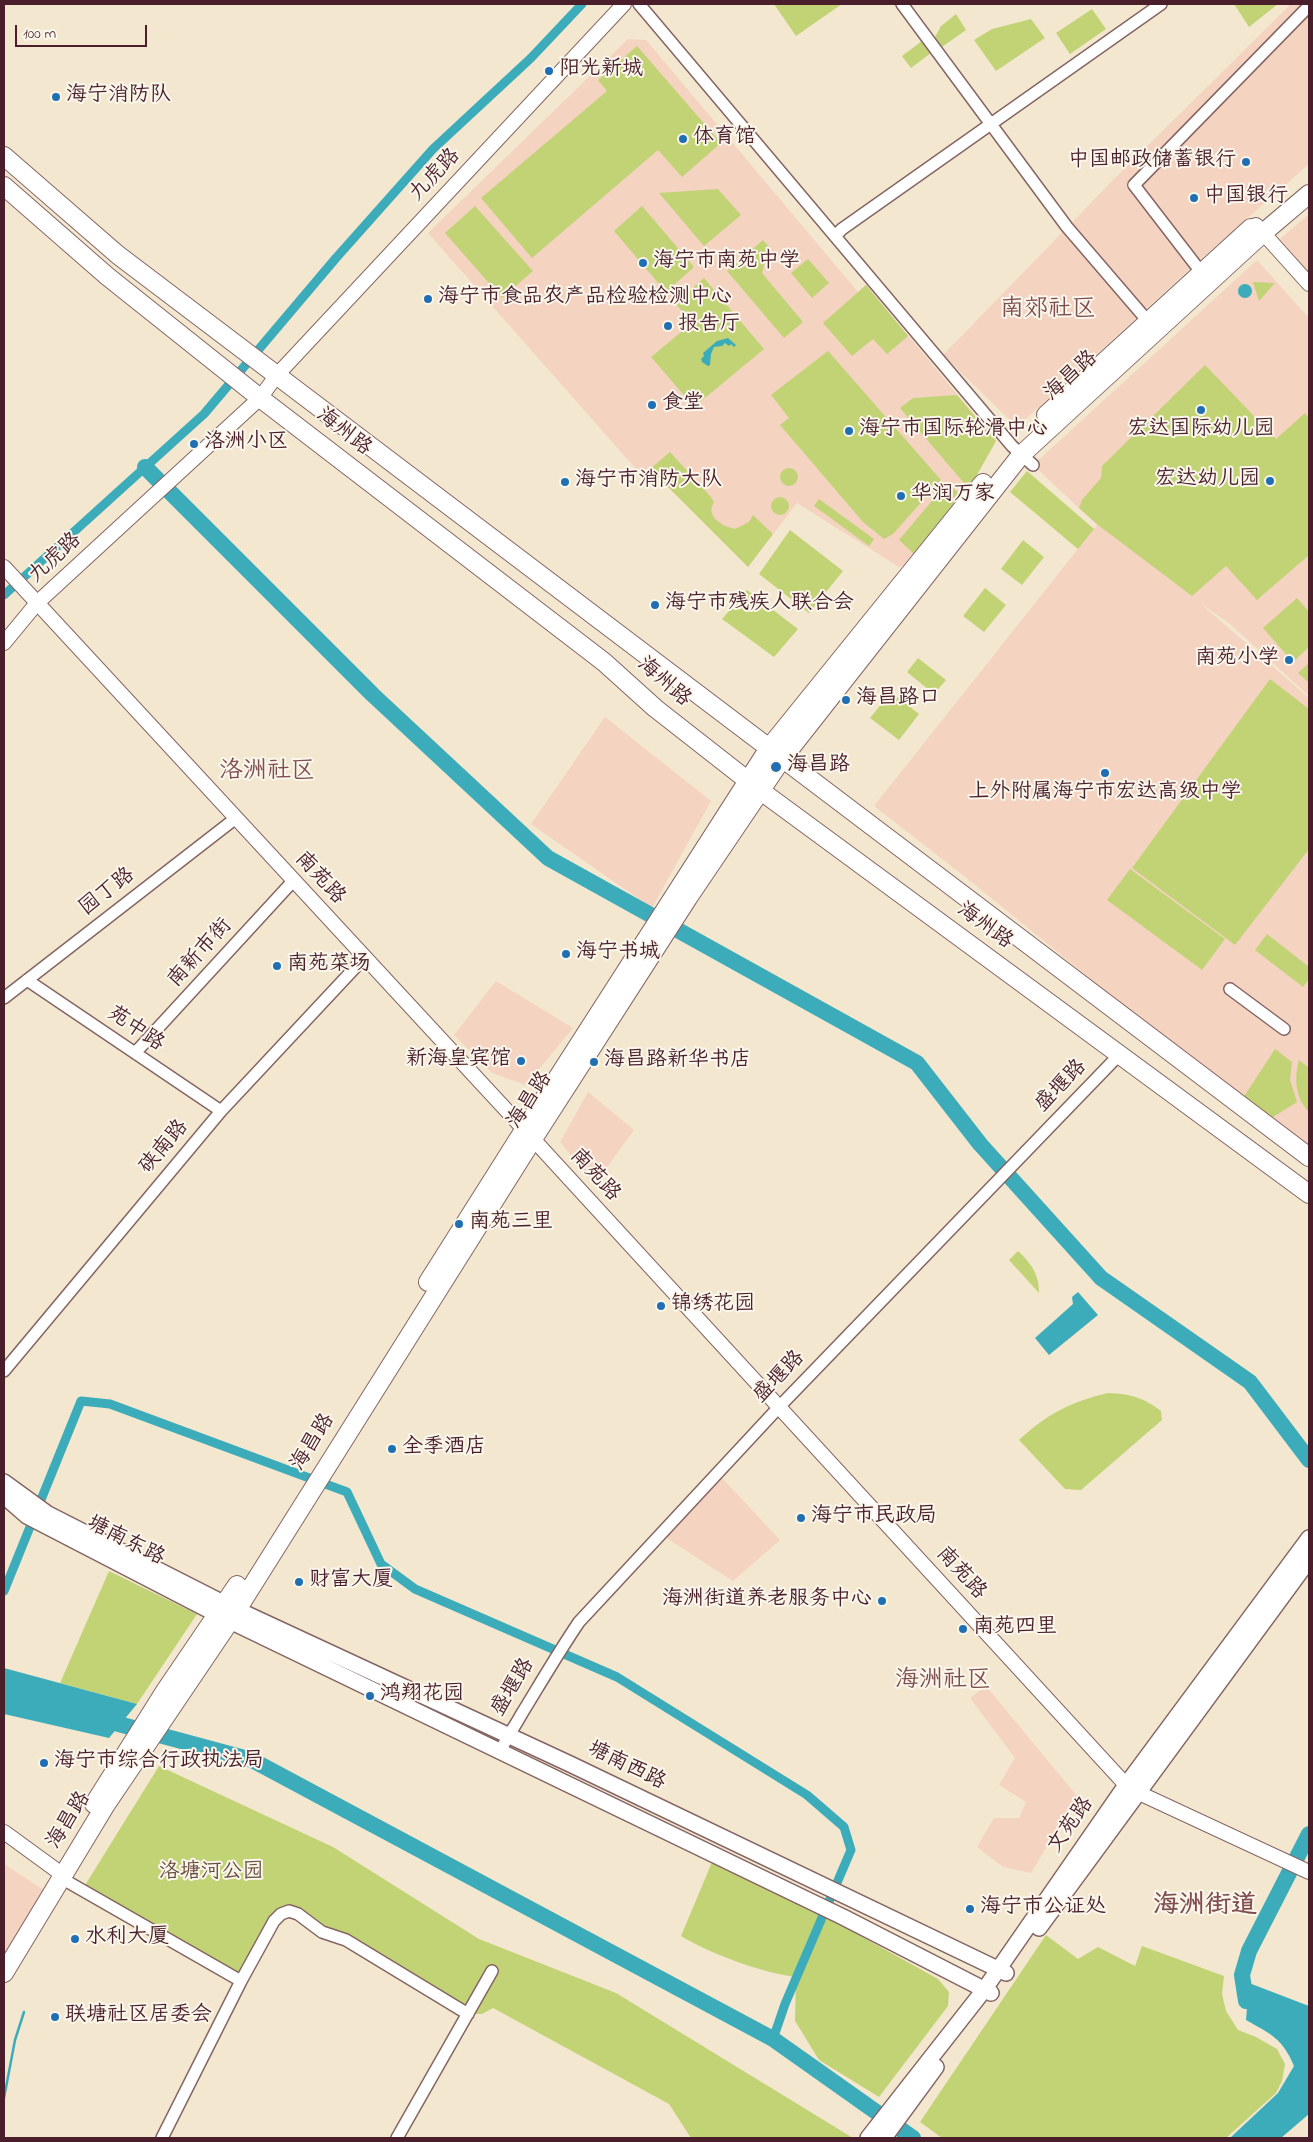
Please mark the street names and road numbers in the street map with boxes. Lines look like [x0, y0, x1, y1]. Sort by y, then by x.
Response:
street label: 九虎路 [405, 144, 467, 208]
street label: 海昌路 [1040, 347, 1104, 407]
street label: 海州路 [310, 404, 376, 462]
street label: 九虎路 [24, 528, 88, 590]
street label: 海州路 [631, 653, 695, 713]
street label: 南苑路 [288, 847, 350, 911]
street label: 园丁路 [75, 864, 141, 922]
street label: 海州路 [951, 898, 1017, 956]
street label: 南新市街 [164, 914, 238, 994]
street label: 苑中路 [102, 1002, 168, 1058]
street label: 盛堰路 [1031, 1056, 1093, 1118]
street label: 海昌路 [503, 1068, 559, 1134]
street label: 硖南路 [135, 1116, 195, 1180]
street label: 南苑路 [563, 1144, 625, 1208]
street label: 盛堰路 [749, 1347, 811, 1409]
street label: 海昌路 [287, 1410, 341, 1476]
street label: 塘南东路 [82, 1512, 168, 1572]
street label: 南苑路 [930, 1542, 990, 1606]
street label: 盛堰路 [487, 1655, 541, 1721]
street label: 塘南西路 [583, 1737, 669, 1797]
street label: 海昌路 [43, 1788, 97, 1854]
street label: 文苑路 [1044, 1793, 1100, 1859]

